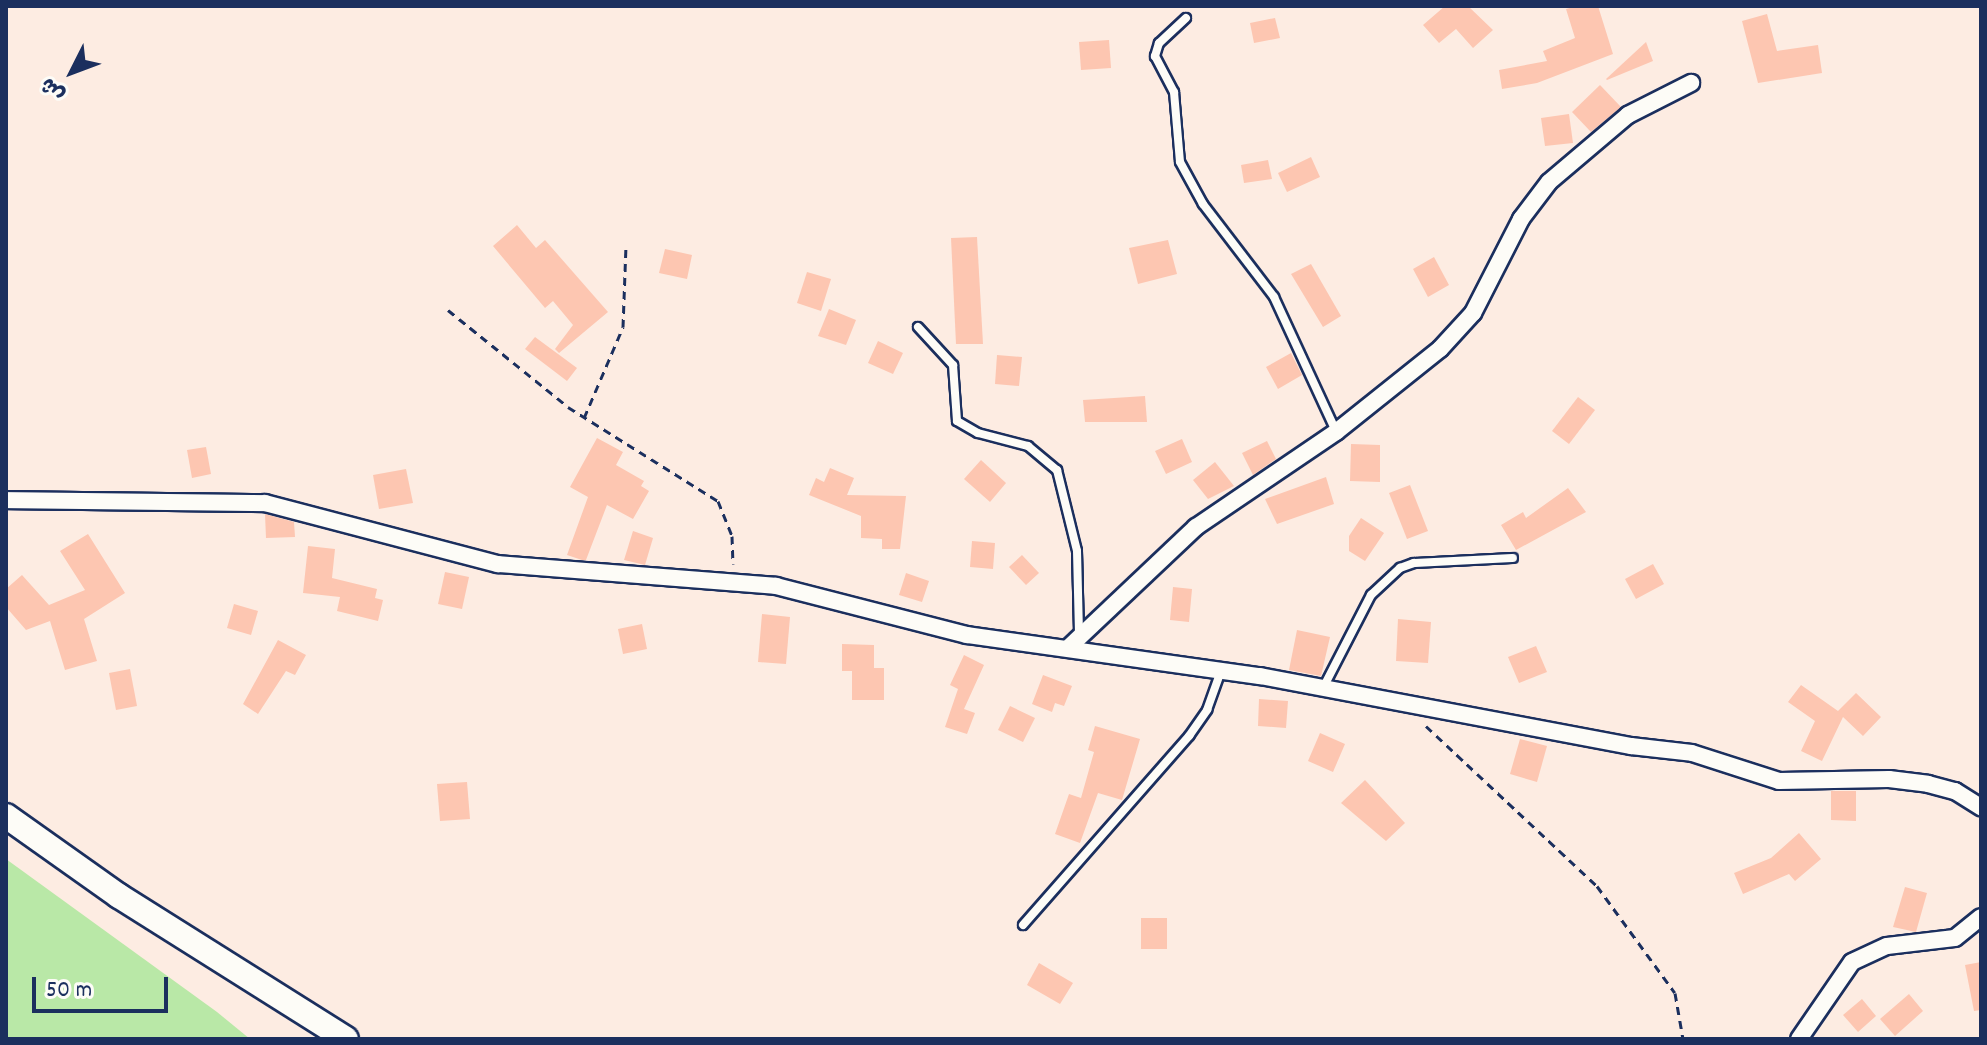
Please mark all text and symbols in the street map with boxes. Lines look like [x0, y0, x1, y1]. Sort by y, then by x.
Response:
north arrow [32, 32, 112, 112]
text: ش [34, 69, 73, 108]
scale bar [36, 961, 172, 1011]
text: 50 m [46, 974, 92, 1008]

